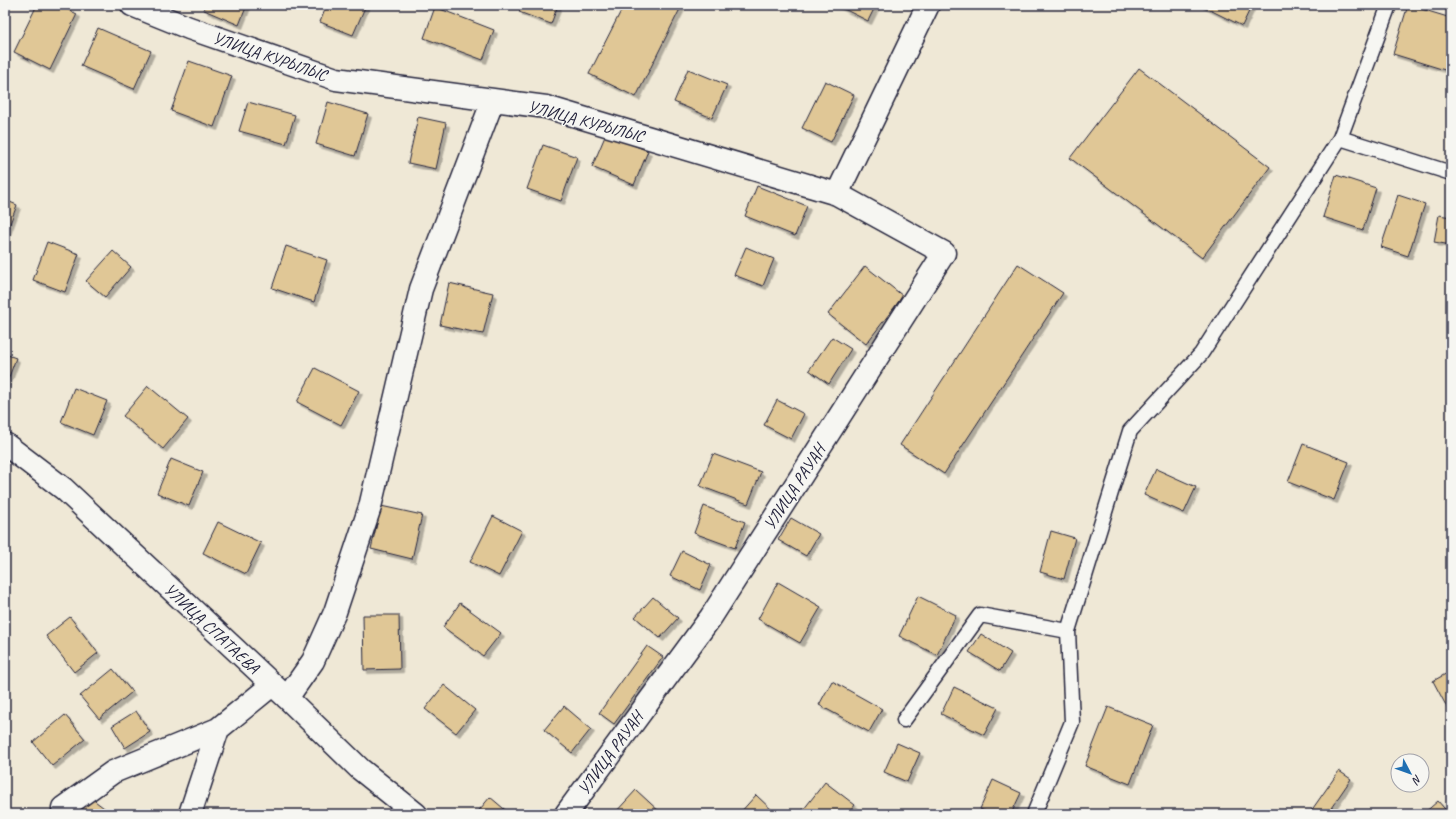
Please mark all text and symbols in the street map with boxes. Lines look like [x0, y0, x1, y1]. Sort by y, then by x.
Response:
street label: УЛИЦА КУРЫЛЫС [210, 27, 331, 86]
street label: УЛИЦА КУРЫЛЫС [526, 96, 648, 148]
street label: УЛИЦА РАУАН [759, 438, 832, 534]
street label: УЛИЦА СПАТАЕВА [160, 579, 265, 679]
street label: УЛИЦА РАУАН [573, 705, 650, 799]
north arrow [1390, 753, 1430, 793]
text: N [1409, 772, 1425, 788]

